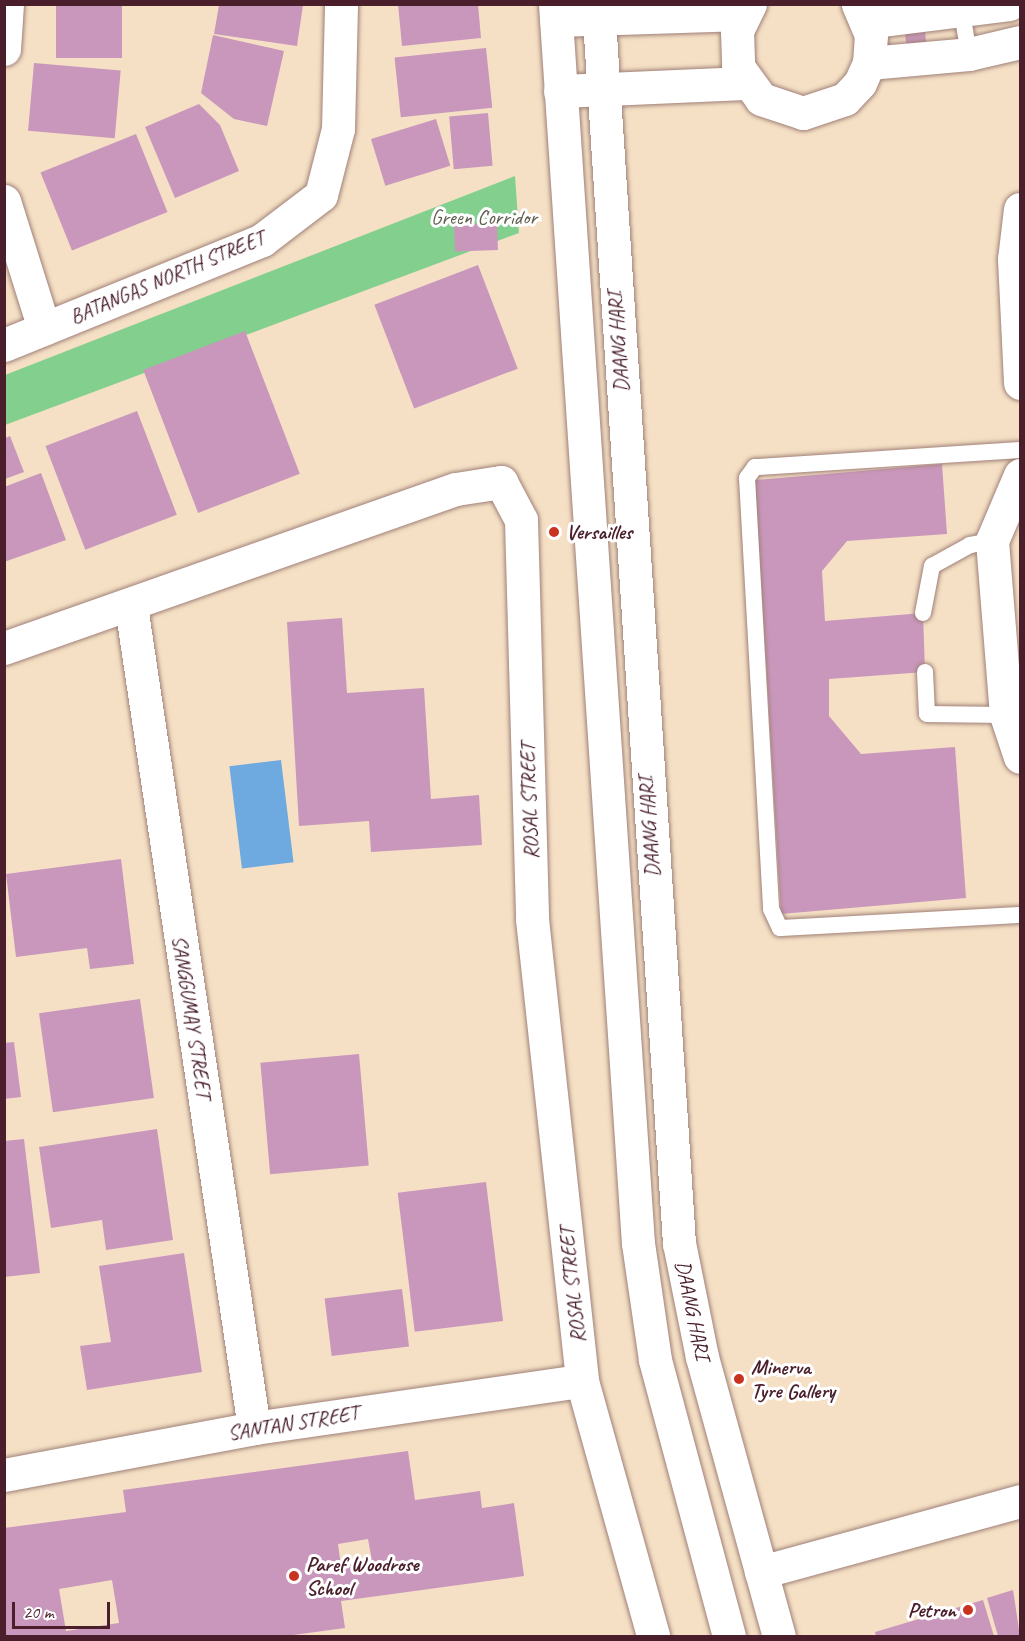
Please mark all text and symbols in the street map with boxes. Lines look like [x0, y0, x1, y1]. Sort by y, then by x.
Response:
park label: Green Corridor [431, 204, 537, 230]
street label: BATANGAS NORTH STREET [66, 225, 268, 329]
street label: DAANG HARI [602, 291, 634, 393]
place label: Versailles [566, 519, 632, 545]
marker: Versailles [547, 525, 561, 539]
street label: ROSAL STREET [514, 742, 544, 860]
street label: DAANG HARI [633, 776, 665, 878]
street label: SANGGUMAY STREET [167, 934, 217, 1100]
street label: ROSAL STREET [553, 1226, 591, 1344]
street label: DAANG HARI [670, 1258, 716, 1362]
place label: Minerva Tyre Gallery [751, 1354, 835, 1404]
marker: Minerva Tyre Gallery [732, 1372, 746, 1386]
street label: SANTAN STREET [226, 1400, 360, 1446]
place label: Paref Woodrose School [306, 1551, 419, 1601]
marker: Paref Woodrose School [287, 1569, 301, 1583]
scale bar [15, 1590, 112, 1628]
place label: Petron [908, 1597, 956, 1623]
text: 20 m [23, 1601, 54, 1623]
marker: Petron [961, 1603, 975, 1617]

